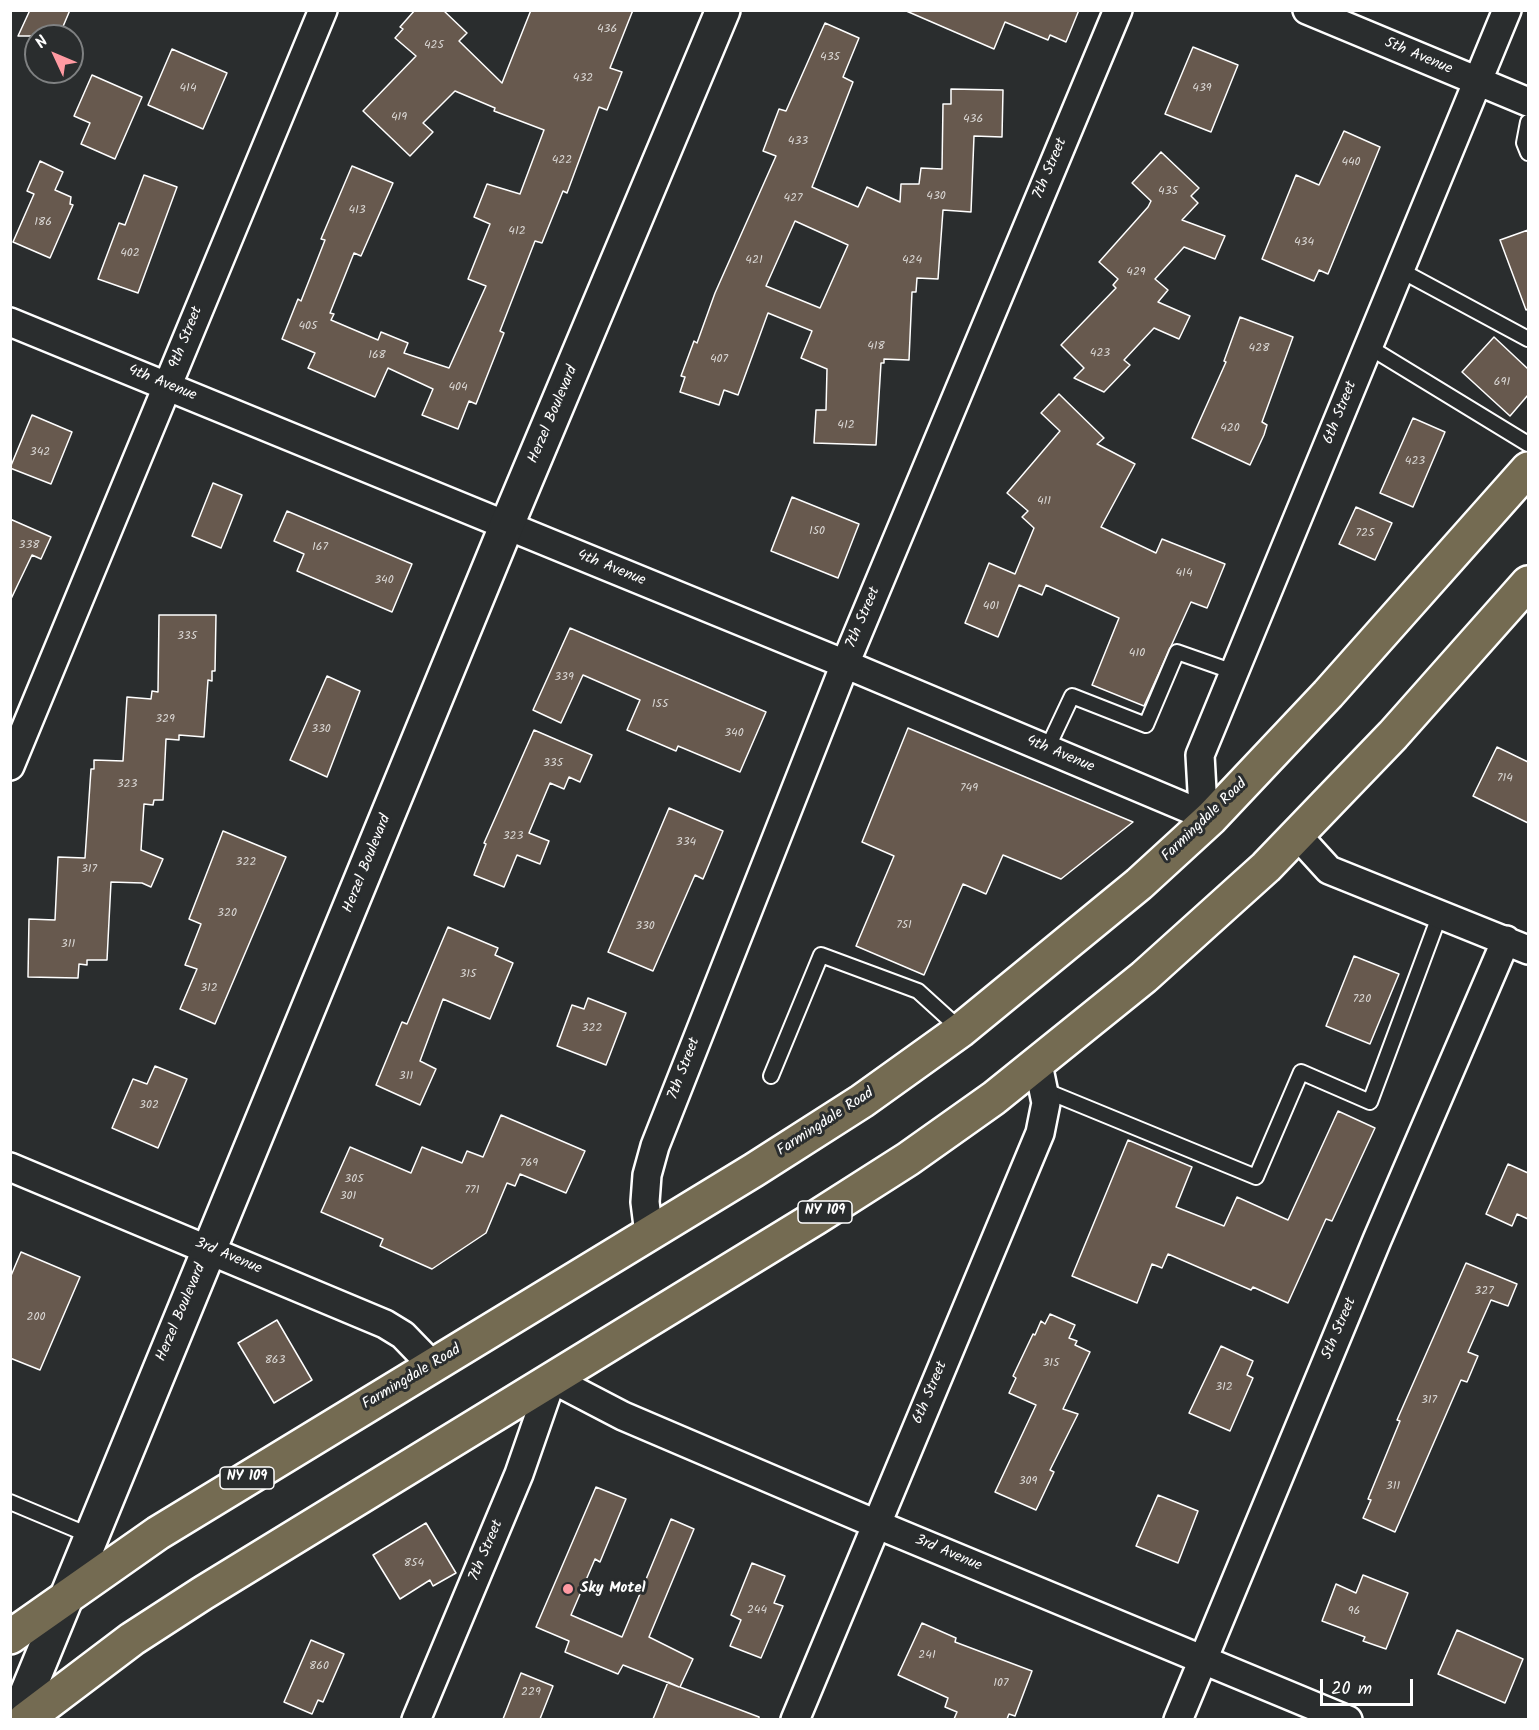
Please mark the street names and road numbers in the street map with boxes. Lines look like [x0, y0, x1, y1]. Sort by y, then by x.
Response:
street label: 5th Avenue [1381, 35, 1455, 79]
street label: 7th Street [1030, 136, 1072, 202]
street label: 9th Street [166, 304, 208, 372]
street label: 4th Avenue [125, 362, 199, 406]
street label: Herzel Boulevard [525, 363, 583, 467]
street label: 6th Street [1320, 379, 1362, 447]
street label: 4th Avenue [574, 547, 648, 591]
street label: 7th Street [843, 585, 885, 651]
street label: 4th Avenue [1023, 733, 1097, 777]
street label: Farmingdale Road [1159, 776, 1251, 866]
street label: Herzel Boulevard [340, 812, 396, 916]
street label: 7th Street [665, 1036, 705, 1102]
street label: Farmingdale Road [774, 1085, 878, 1161]
road number: NY 109 [798, 1201, 852, 1223]
street label: 3rd Avenue [192, 1235, 264, 1279]
street label: Herzel Boulevard [153, 1261, 211, 1365]
street label: 5th Street [1319, 1295, 1361, 1363]
street label: Farmingdale Road [360, 1342, 464, 1414]
street label: 6th Street [910, 1359, 952, 1427]
road number: NY 109 [220, 1467, 274, 1489]
street label: 7th Street [466, 1518, 508, 1584]
street label: 3rd Avenue [912, 1532, 984, 1576]

